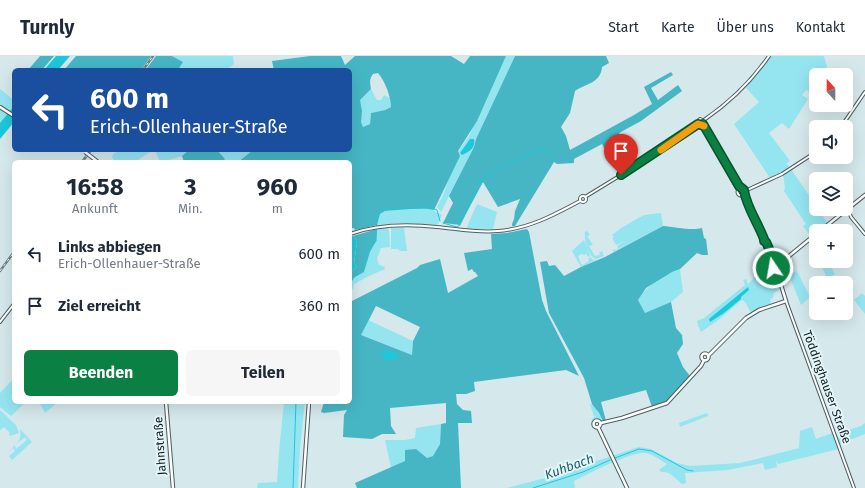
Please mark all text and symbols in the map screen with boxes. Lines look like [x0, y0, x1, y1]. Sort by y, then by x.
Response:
text: Turnly [20, 16, 74, 39]
text: Start [608, 19, 639, 36]
text: Karte [661, 19, 695, 36]
text: Über uns [717, 19, 774, 36]
text: Kontakt [796, 19, 845, 36]
north arrow [809, 68, 853, 112]
map controls [809, 68, 853, 320]
text: 600 m [90, 82, 169, 115]
icon: left [24, 84, 76, 136]
text: Erich-Ollenhauer-Straße [90, 116, 288, 138]
button: sound [809, 120, 853, 164]
pin [604, 134, 638, 175]
icon: arrive [610, 140, 632, 162]
button: layers [809, 172, 853, 216]
text: 16:58 [66, 173, 124, 201]
text: 3 [184, 173, 196, 201]
text: 960 [257, 173, 298, 201]
text: Ankunft [72, 201, 118, 216]
text: Min. [178, 201, 202, 216]
text: m [272, 201, 283, 216]
button: + [809, 224, 853, 268]
text: Links abbiegen [58, 238, 161, 256]
icon: left [24, 243, 46, 265]
text: 600 m [298, 245, 340, 263]
position arrow [752, 247, 794, 289]
text: Erich-Ollenhauer-Straße [58, 256, 201, 271]
button: − [809, 276, 853, 320]
icon: arrive [24, 295, 46, 317]
text: Ziel erreicht [58, 297, 141, 315]
text: 360 m [299, 297, 340, 315]
street label: Töddinghauser Straße [800, 329, 854, 445]
button: Beenden [24, 350, 178, 396]
button: Teilen [186, 350, 340, 396]
street label: Jahnstraße [151, 416, 169, 476]
water label: Kuhbach [543, 451, 596, 482]

